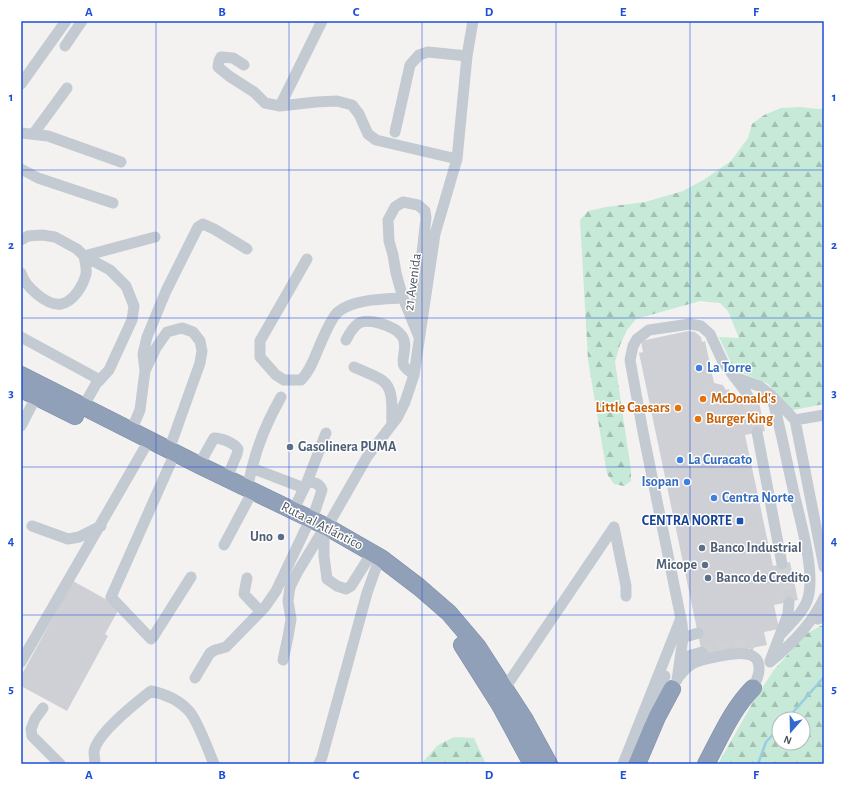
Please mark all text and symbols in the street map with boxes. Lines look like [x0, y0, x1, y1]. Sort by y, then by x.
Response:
text: A [85, 6, 93, 19]
text: B [218, 6, 226, 19]
text: C [353, 6, 360, 19]
text: D [485, 6, 494, 19]
text: E [620, 6, 627, 19]
text: F [753, 6, 760, 19]
text: 1 [9, 91, 13, 104]
text: 1 [832, 91, 836, 104]
text: 2 [8, 239, 14, 252]
text: 2 [831, 239, 837, 252]
street label: 21 Avenida [402, 252, 424, 312]
place label: La Torre [707, 361, 752, 375]
marker: La Torre [694, 363, 704, 373]
text: 3 [8, 387, 14, 400]
text: 3 [831, 387, 837, 400]
place label: McDonald's [711, 392, 776, 406]
marker: McDonald's [698, 394, 708, 404]
place label: Little Caesars [596, 401, 670, 415]
marker: Little Caesars [673, 403, 683, 413]
place label: Burger King [706, 412, 774, 426]
marker: Burger King [693, 414, 703, 424]
place label: Gasolinera PUMA [298, 440, 397, 454]
marker: Gasolinera PUMA [285, 442, 295, 452]
place label: La Curacato [688, 453, 752, 467]
marker: La Curacato [675, 455, 685, 465]
place label: Isopan [641, 475, 679, 489]
marker: Isopan [682, 477, 692, 487]
place label: Centra Norte [722, 491, 794, 505]
marker: Centra Norte [709, 493, 719, 503]
street label: Ruta al Atlántico [279, 499, 365, 553]
place label: CENTRA NORTE [642, 514, 732, 528]
marker: CENTRA NORTE [735, 516, 745, 526]
place label: Uno [250, 530, 273, 544]
marker: Uno [276, 532, 286, 542]
text: 4 [8, 535, 15, 548]
text: 4 [831, 535, 838, 548]
place label: Banco Industrial [710, 541, 802, 555]
marker: Banco Industrial [697, 543, 707, 553]
place label: Micope [656, 558, 697, 572]
marker: Micope [700, 560, 710, 570]
place label: Banco de Credito [716, 571, 810, 585]
marker: Banco de Credito [703, 573, 713, 583]
text: 5 [8, 683, 14, 696]
text: 5 [831, 683, 837, 696]
north arrow [771, 711, 811, 751]
text: N [782, 733, 793, 746]
text: A [85, 769, 93, 782]
text: B [218, 769, 226, 782]
text: C [353, 769, 360, 782]
text: D [485, 769, 494, 782]
text: E [620, 769, 627, 782]
text: F [753, 769, 760, 782]

